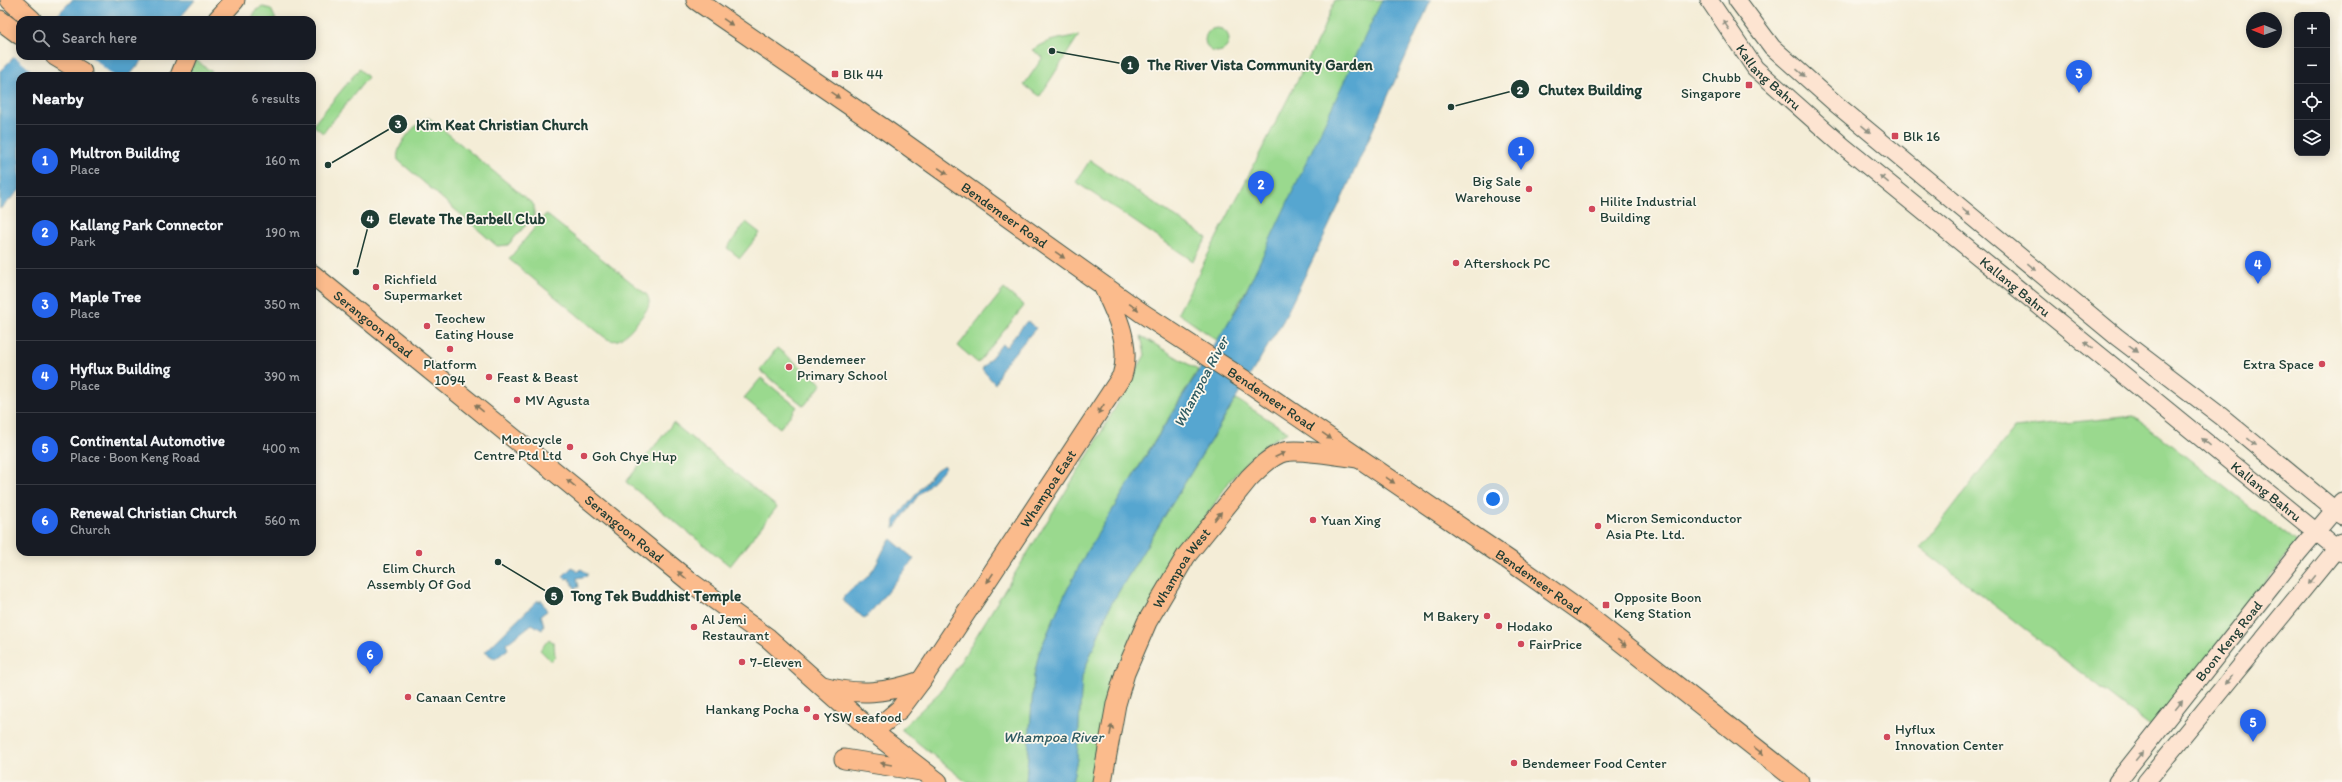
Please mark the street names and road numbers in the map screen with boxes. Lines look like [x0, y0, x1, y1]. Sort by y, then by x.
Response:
street label: Kallang Bahru [1732, 41, 1805, 114]
street label: Bendemeer Road [958, 179, 1051, 252]
street label: Kallang Bahru [1976, 253, 2054, 321]
street label: Serangoon Road [330, 287, 416, 362]
street label: Bendemeer Road [1224, 363, 1319, 435]
street label: Whampoa East [1017, 447, 1080, 531]
street label: Kallang Bahru [2227, 458, 2305, 526]
street label: Serangoon Road [581, 492, 668, 567]
street label: Whampoa West [1149, 525, 1214, 611]
street label: Bendemeer Road [1492, 546, 1586, 619]
street label: Boon Keng Road [2192, 597, 2266, 685]

